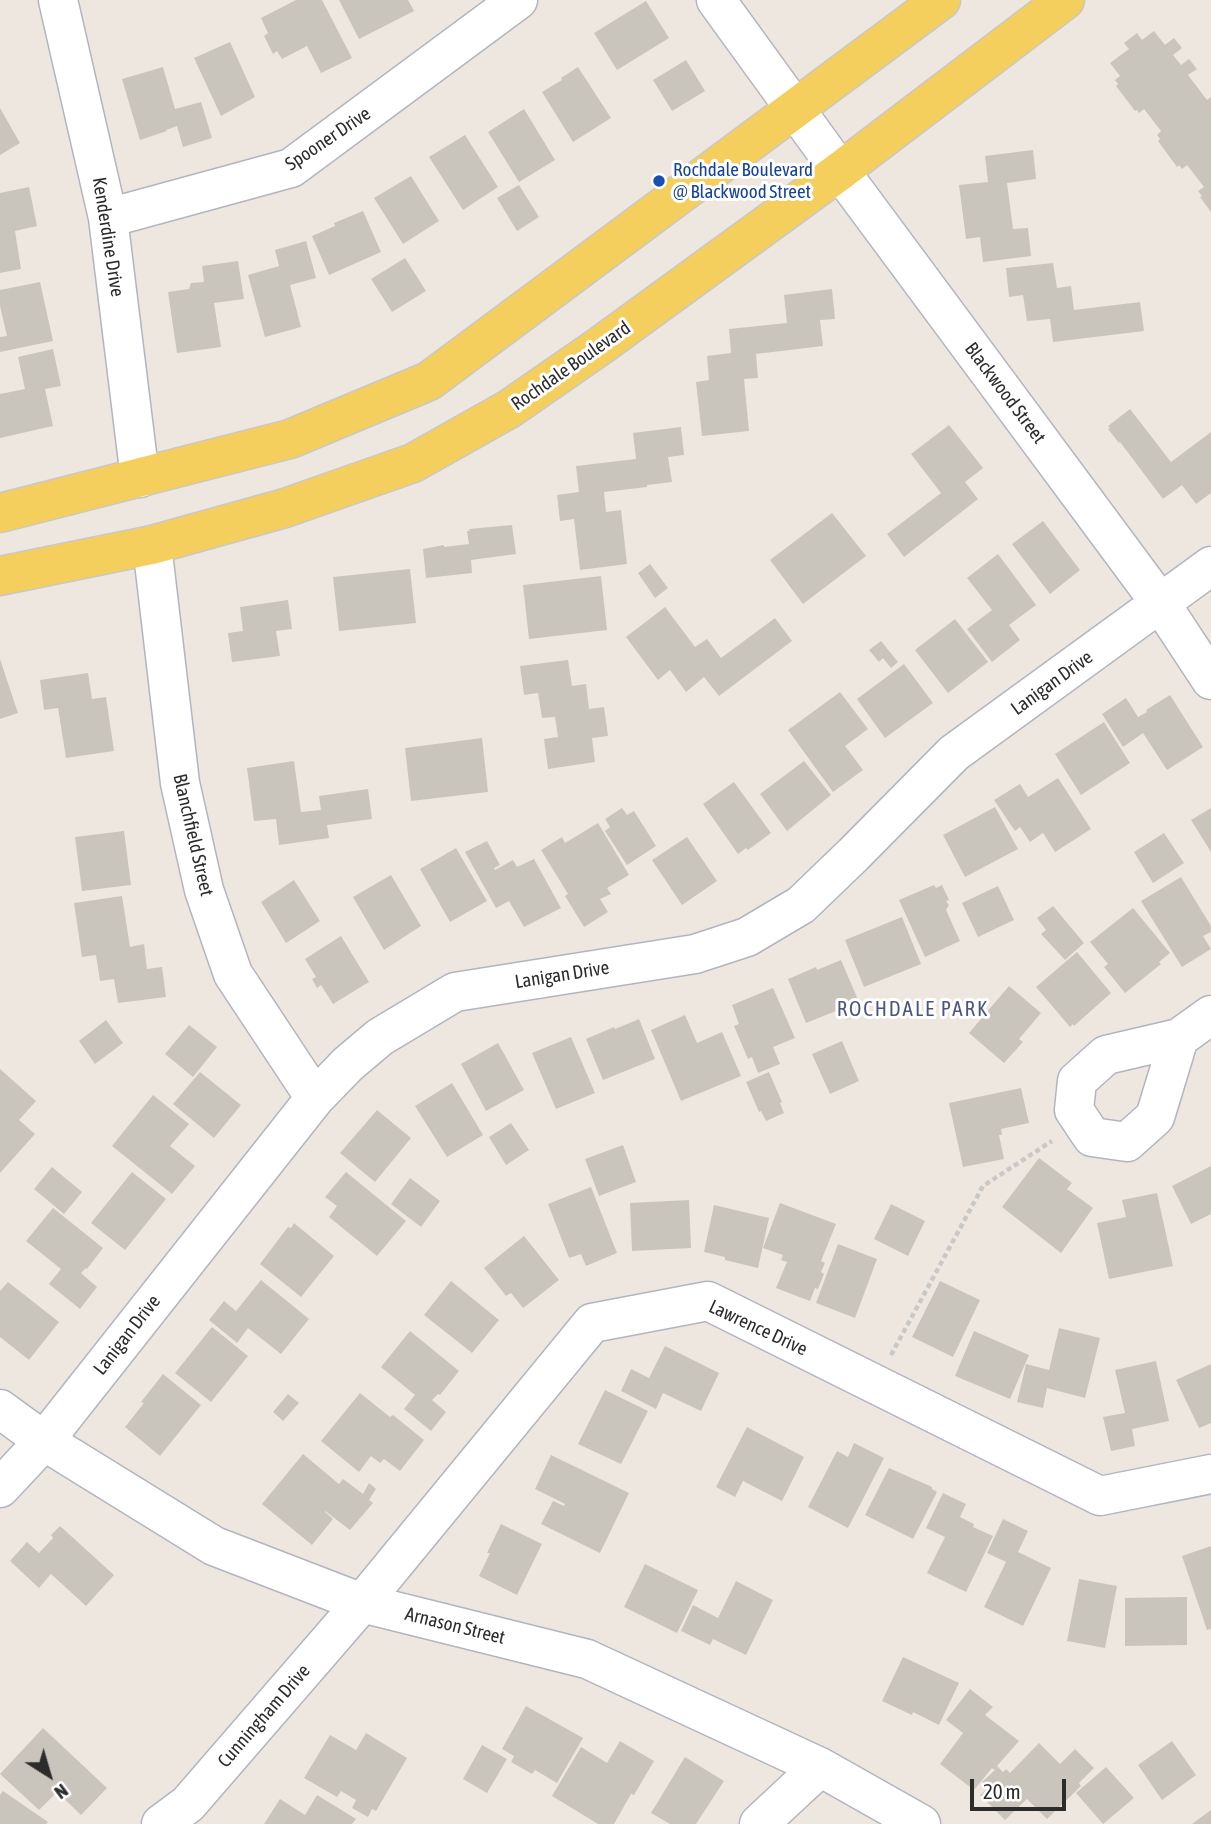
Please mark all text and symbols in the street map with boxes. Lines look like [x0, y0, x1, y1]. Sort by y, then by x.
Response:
street label: Spooner Drive [281, 102, 375, 176]
place label: Rochdale Boulevard @ Blackwood Street [673, 159, 813, 203]
marker: Rochdale Boulevard @ Blackwood Street [651, 173, 667, 189]
street label: Kenderdine Drive [87, 176, 129, 298]
street label: Rochdale Boulevard [507, 316, 635, 416]
street label: Blackwood Street [960, 338, 1050, 448]
street label: Lanigan Drive [1007, 646, 1097, 720]
street label: Blanchfield Street [168, 772, 218, 898]
street label: Lanigan Drive [513, 956, 611, 994]
district label: ROCHDALE PARK [838, 996, 988, 1022]
street label: Lanigan Drive [89, 1291, 165, 1379]
street label: Lawrence Drive [705, 1295, 811, 1361]
street label: Arnason Street [403, 1603, 507, 1649]
street label: Cunningham Drive [213, 1660, 315, 1772]
north arrow [14, 1740, 84, 1810]
scale bar [973, 1764, 1069, 1808]
text: 20 m [983, 1779, 1021, 1803]
text: N [51, 1780, 73, 1804]

